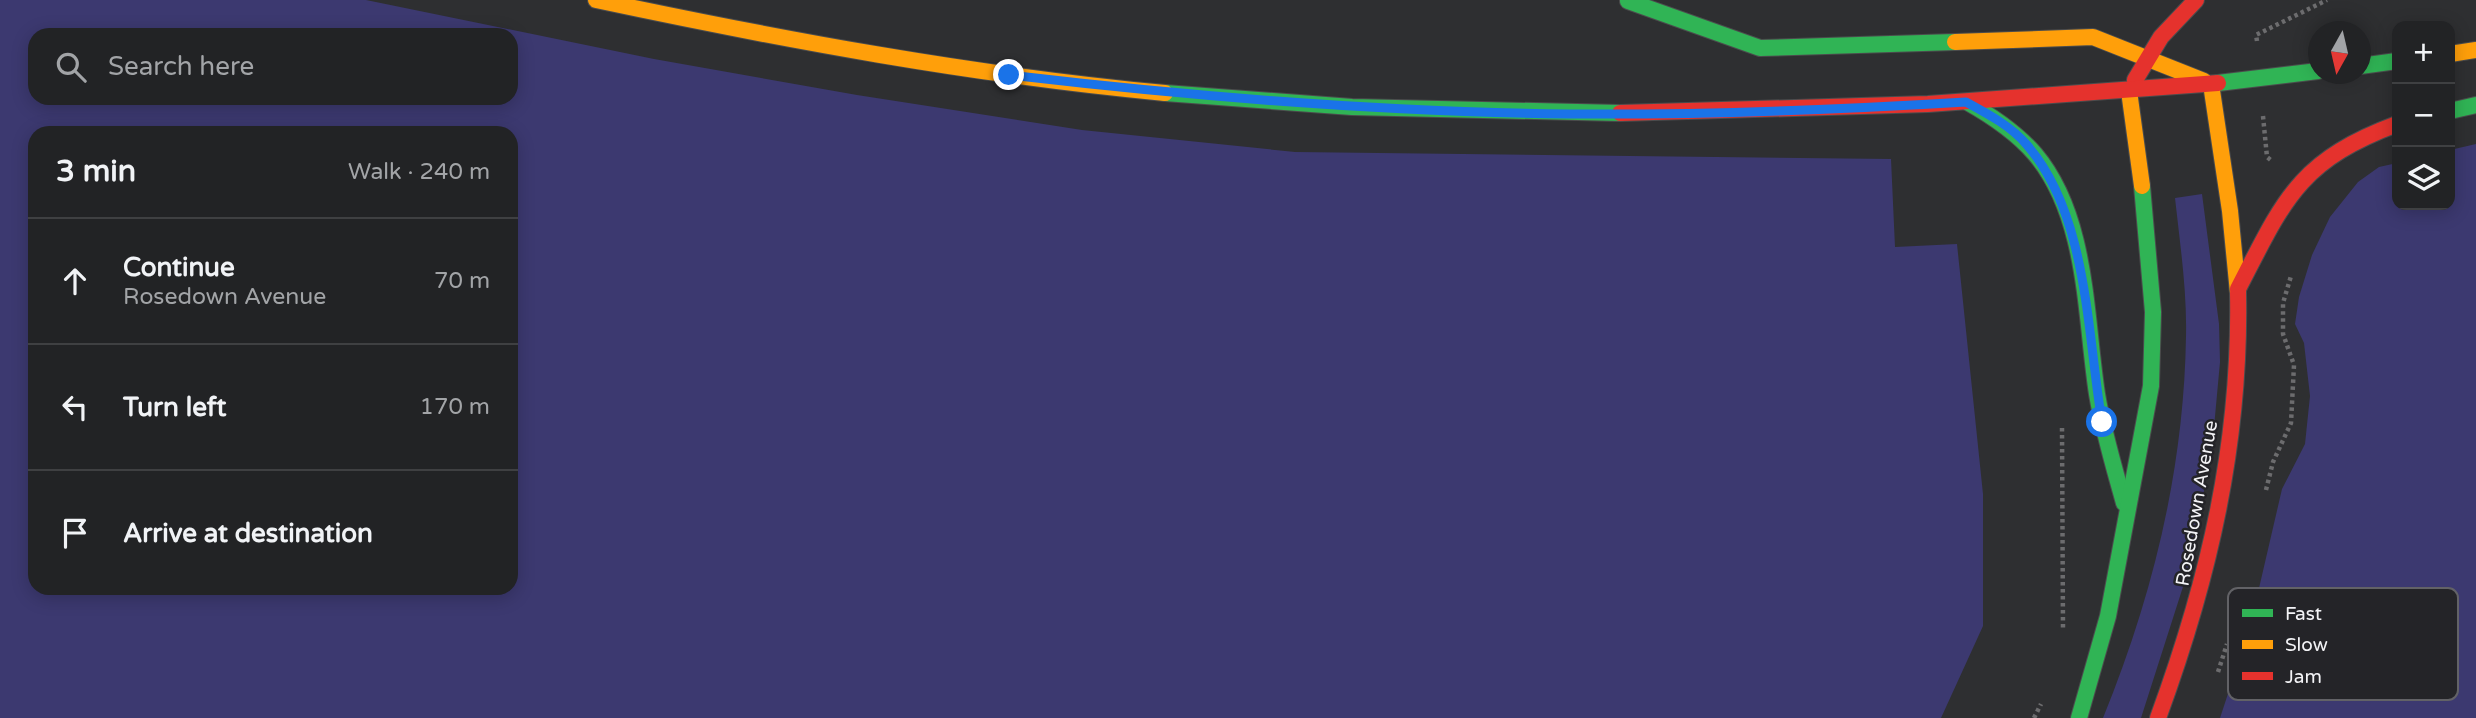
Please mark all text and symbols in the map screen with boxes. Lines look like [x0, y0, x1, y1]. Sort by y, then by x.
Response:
north arrow [2308, 21, 2371, 84]
map controls [2392, 21, 2455, 210]
button: + [2392, 21, 2455, 84]
search box [28, 28, 518, 105]
icon: search [52, 48, 90, 86]
text: Search here [108, 51, 254, 82]
route end [993, 59, 1024, 90]
button: − [2392, 84, 2455, 147]
button: layers [2392, 147, 2455, 210]
text: 3 min [56, 153, 136, 190]
text: Walk · 240 m [348, 158, 490, 186]
text: Continue [123, 252, 235, 283]
icon: ahead [56, 262, 94, 300]
text: 70 m [434, 267, 490, 295]
text: Rosedown Avenue [123, 283, 326, 311]
icon: left [56, 388, 94, 426]
text: Turn left [123, 392, 226, 423]
text: 170 m [420, 393, 490, 421]
route start [2086, 406, 2117, 437]
street label: Rosedown Avenue [2172, 419, 2222, 588]
icon: arrive [56, 514, 94, 552]
text: Arrive at destination [123, 518, 373, 549]
legend [2228, 588, 2458, 700]
text: Fast [2285, 603, 2322, 625]
text: Slow [2285, 634, 2328, 656]
text: Jam [2285, 666, 2322, 688]

